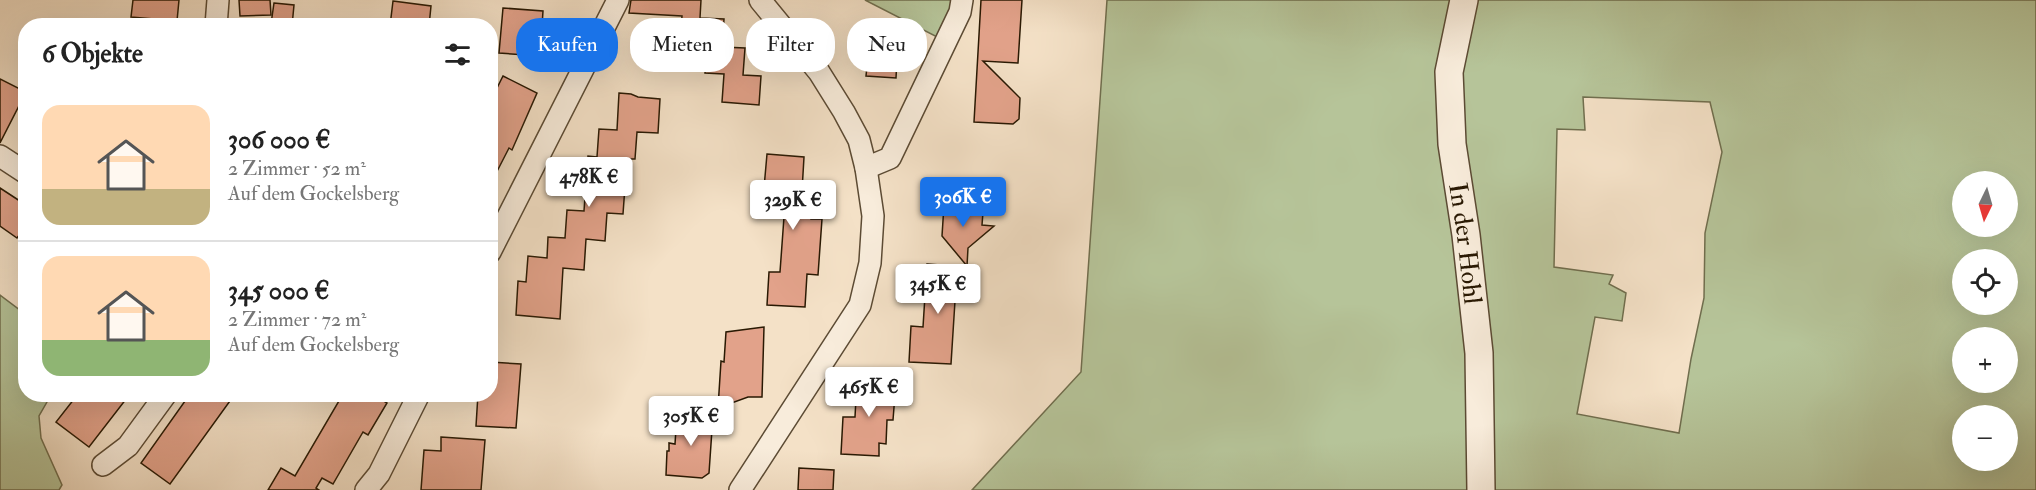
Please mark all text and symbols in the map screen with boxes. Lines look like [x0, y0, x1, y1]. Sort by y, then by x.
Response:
chip: Kaufen [516, 18, 618, 72]
chip: Mieten [630, 18, 734, 72]
chip: Filter [746, 18, 835, 72]
chip: Neu [847, 18, 927, 72]
text: 6 Objekte [42, 38, 143, 70]
icon: filters [441, 38, 474, 71]
text: 306 000 € [228, 124, 331, 156]
icon: home [90, 129, 162, 201]
text: 2 Zimmer · 52 m² [228, 156, 366, 181]
pin: 478K € [540, 157, 638, 208]
text: 478K € [560, 164, 618, 189]
north arrow [1952, 171, 2018, 237]
map controls [1952, 171, 2018, 471]
pin: 306K € [914, 177, 1012, 228]
pin: 329K € [744, 180, 842, 231]
text: Auf dem Gockelsberg [228, 181, 399, 206]
street label: In der Hohl [1441, 181, 1489, 306]
text: 306K € [934, 184, 992, 209]
text: 329K € [764, 187, 822, 212]
button: locate [1952, 249, 2018, 315]
pin: 345K € [889, 264, 987, 315]
text: 345K € [909, 271, 967, 296]
text: 345 000 € [228, 275, 330, 307]
icon: home [90, 280, 162, 352]
text: 2 Zimmer · 72 m² [228, 307, 366, 332]
button: + [1952, 327, 2018, 393]
text: Auf dem Gockelsberg [228, 332, 399, 357]
pin: 465K € [820, 367, 918, 418]
text: 465K € [839, 374, 899, 399]
pin: 305K € [642, 396, 740, 447]
text: 305K € [663, 403, 719, 428]
button: − [1952, 405, 2018, 471]

